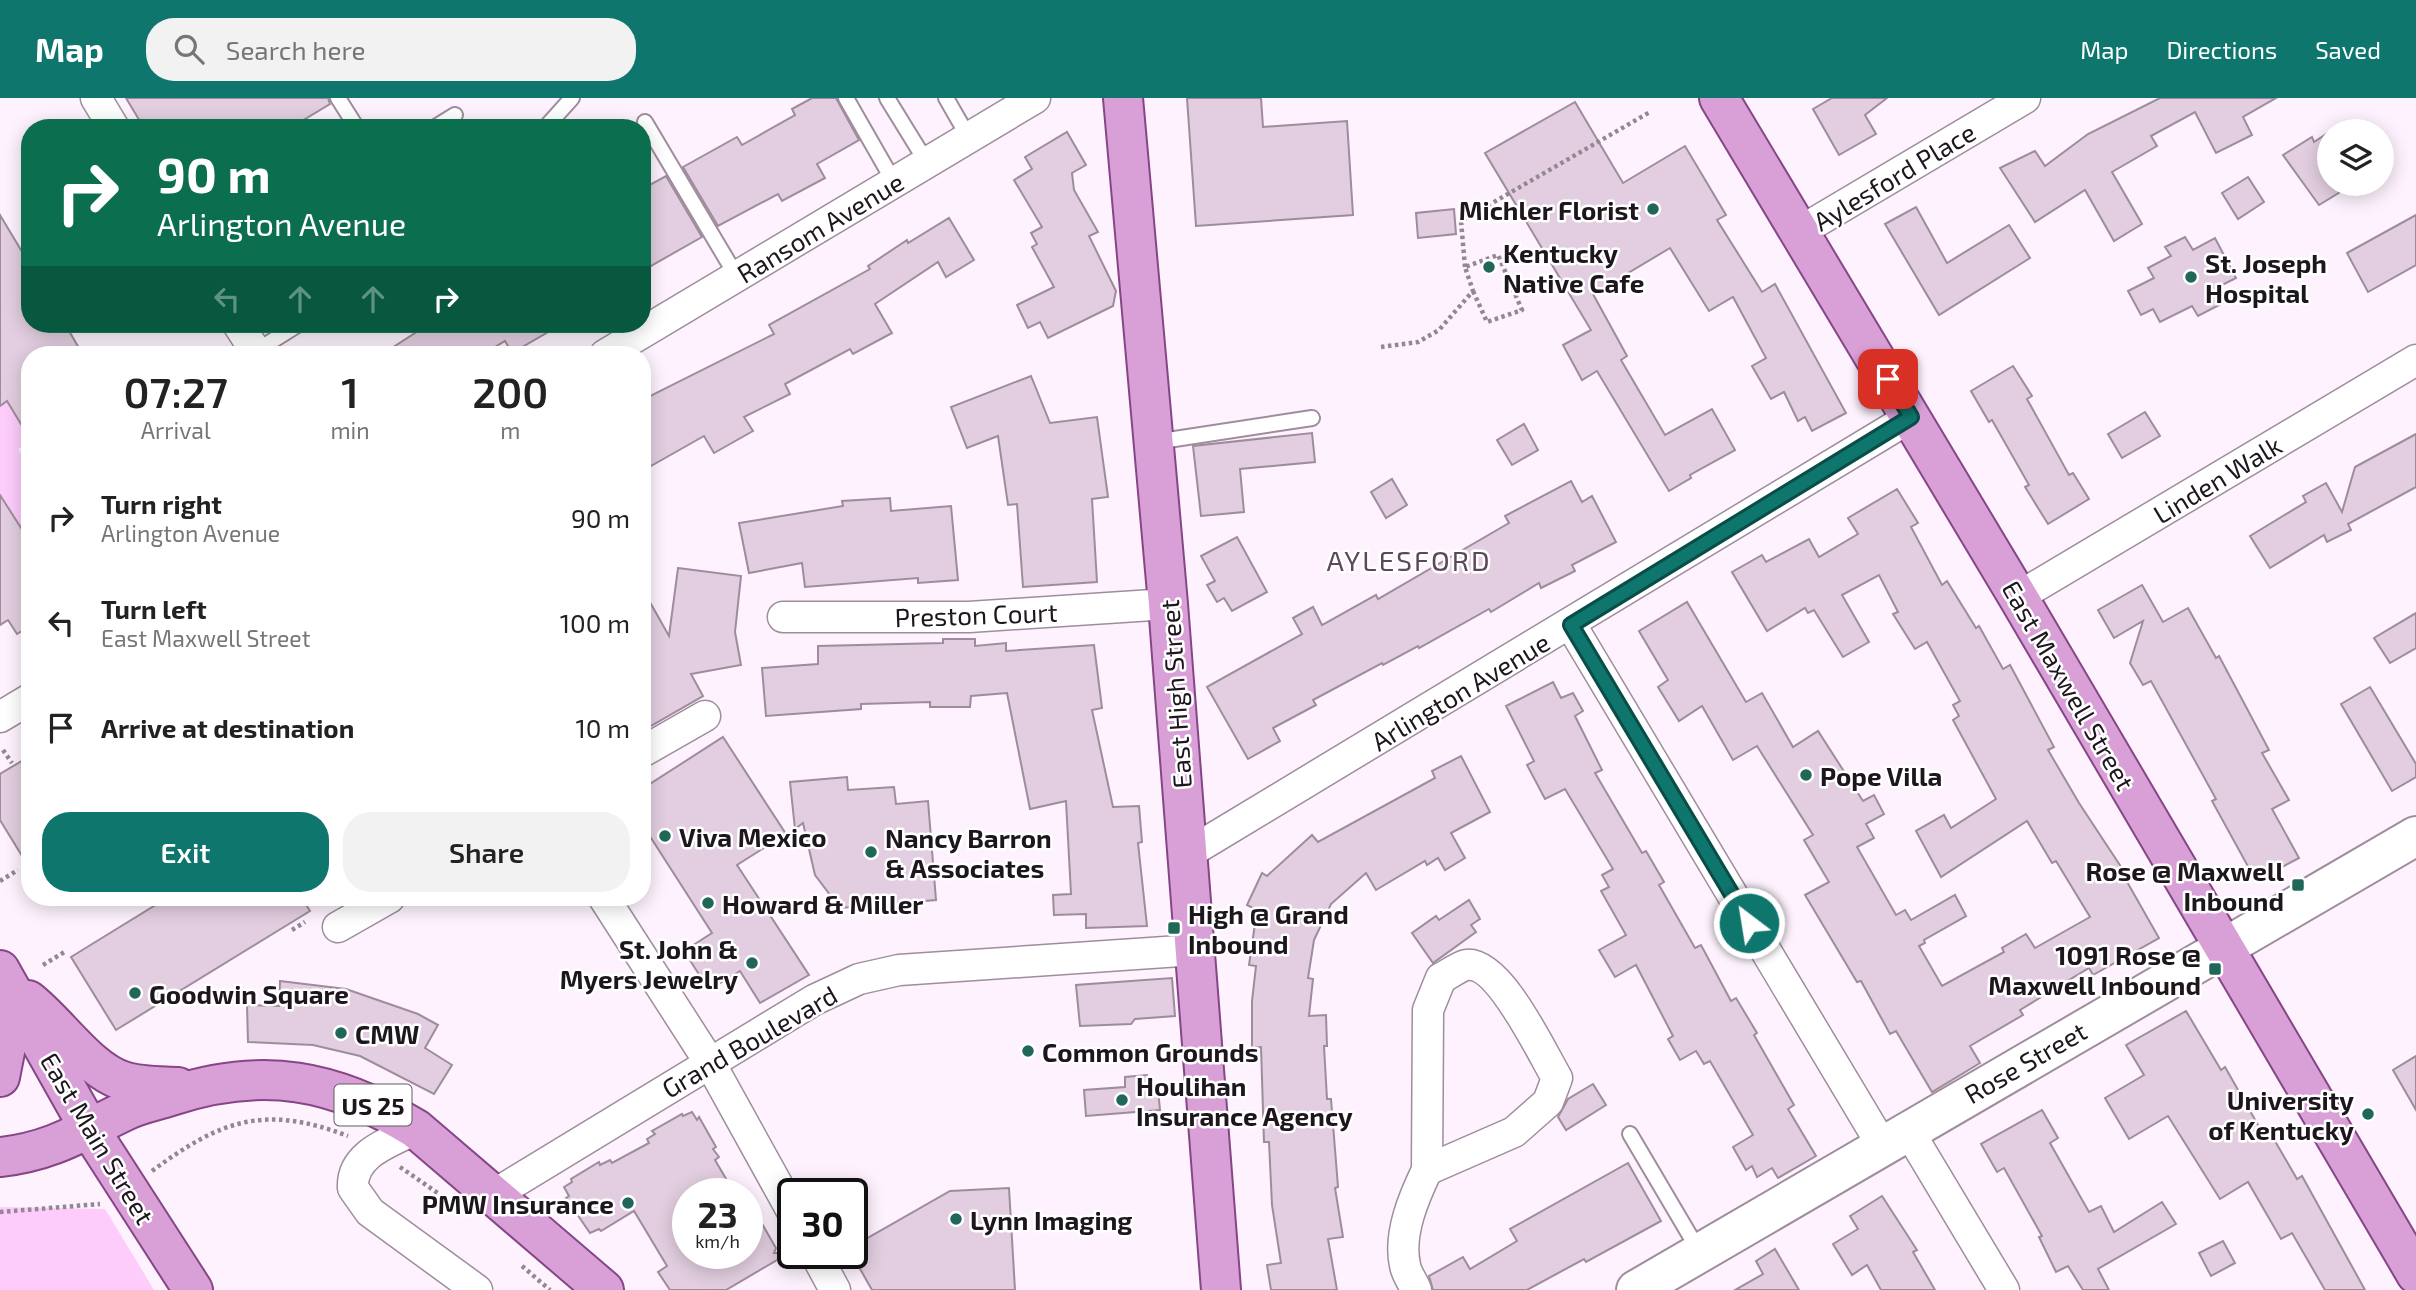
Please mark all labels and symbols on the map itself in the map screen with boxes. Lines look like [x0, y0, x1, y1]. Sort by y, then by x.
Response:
street label: Aylesford Place [1807, 115, 1981, 237]
street label: Ransom Avenue [731, 165, 909, 289]
place label: Michler Florist [1459, 194, 1639, 225]
marker: Michler Florist [1645, 201, 1661, 217]
place label: Kentucky Native Cafe [1503, 237, 1644, 298]
place label: St. Joseph Hospital [2205, 247, 2327, 308]
marker: Kentucky Native Cafe [1481, 259, 1497, 275]
marker: St. Joseph Hospital [2183, 269, 2199, 285]
pin [1858, 349, 1918, 409]
street label: Linden Walk [2147, 429, 2287, 529]
district label: AYLESFORD [1326, 543, 1492, 577]
street label: East Maxwell Street [1996, 575, 2142, 795]
street label: Preston Court [894, 596, 1058, 632]
street label: East High Street [1153, 598, 1197, 789]
street label: Arlington Avenue [1365, 626, 1555, 756]
place label: Pope Villa [1820, 760, 1942, 791]
marker: Pope Villa [1798, 767, 1814, 783]
place label: Viva Mexico [679, 821, 827, 852]
place label: Nancy Barron & Associates [885, 822, 1052, 883]
marker: Viva Mexico [657, 828, 673, 844]
marker: Nancy Barron & Associates [863, 844, 879, 860]
place label: Rose @ Maxwell Inbound [2085, 855, 2284, 916]
marker: Rose @ Maxwell Inbound [2290, 877, 2306, 893]
position arrow [1712, 886, 1786, 960]
place label: Howard & Miller [722, 888, 923, 919]
marker: Howard & Miller [700, 895, 716, 911]
place label: High @ Grand Inbound [1188, 898, 1349, 959]
marker: High @ Grand Inbound [1166, 920, 1182, 936]
place label: St. John & Myers Jewelry [560, 933, 738, 995]
place label: 1091 Rose @ Maxwell Inbound [1988, 939, 2201, 1000]
marker: St. John & Myers Jewelry [744, 955, 760, 971]
marker: 1091 Rose @ Maxwell Inbound [2207, 961, 2223, 977]
place label: Goodwin Square [149, 978, 349, 1009]
street label: Grand Boulevard [656, 978, 842, 1104]
marker: Goodwin Square [127, 985, 143, 1001]
street label: Rose Street [1958, 1015, 2092, 1109]
place label: CMW [355, 1018, 419, 1049]
marker: CMW [333, 1025, 349, 1041]
place label: Common Grounds [1042, 1036, 1258, 1067]
marker: Common Grounds [1020, 1043, 1036, 1059]
street label: East Main Street [35, 1047, 161, 1229]
place label: Houlihan Insurance Agency [1136, 1070, 1353, 1132]
place label: University of Kentucky [2208, 1084, 2354, 1146]
road number: US 25 [334, 1085, 412, 1126]
marker: Houlihan Insurance Agency [1114, 1092, 1130, 1108]
marker: University of Kentucky [2360, 1106, 2376, 1122]
speed limit sign: 30 [777, 1178, 868, 1269]
place label: PMW Insurance [422, 1188, 614, 1219]
marker: PMW Insurance [620, 1195, 636, 1211]
place label: Lynn Imaging [970, 1204, 1132, 1236]
marker: Lynn Imaging [948, 1211, 964, 1227]

